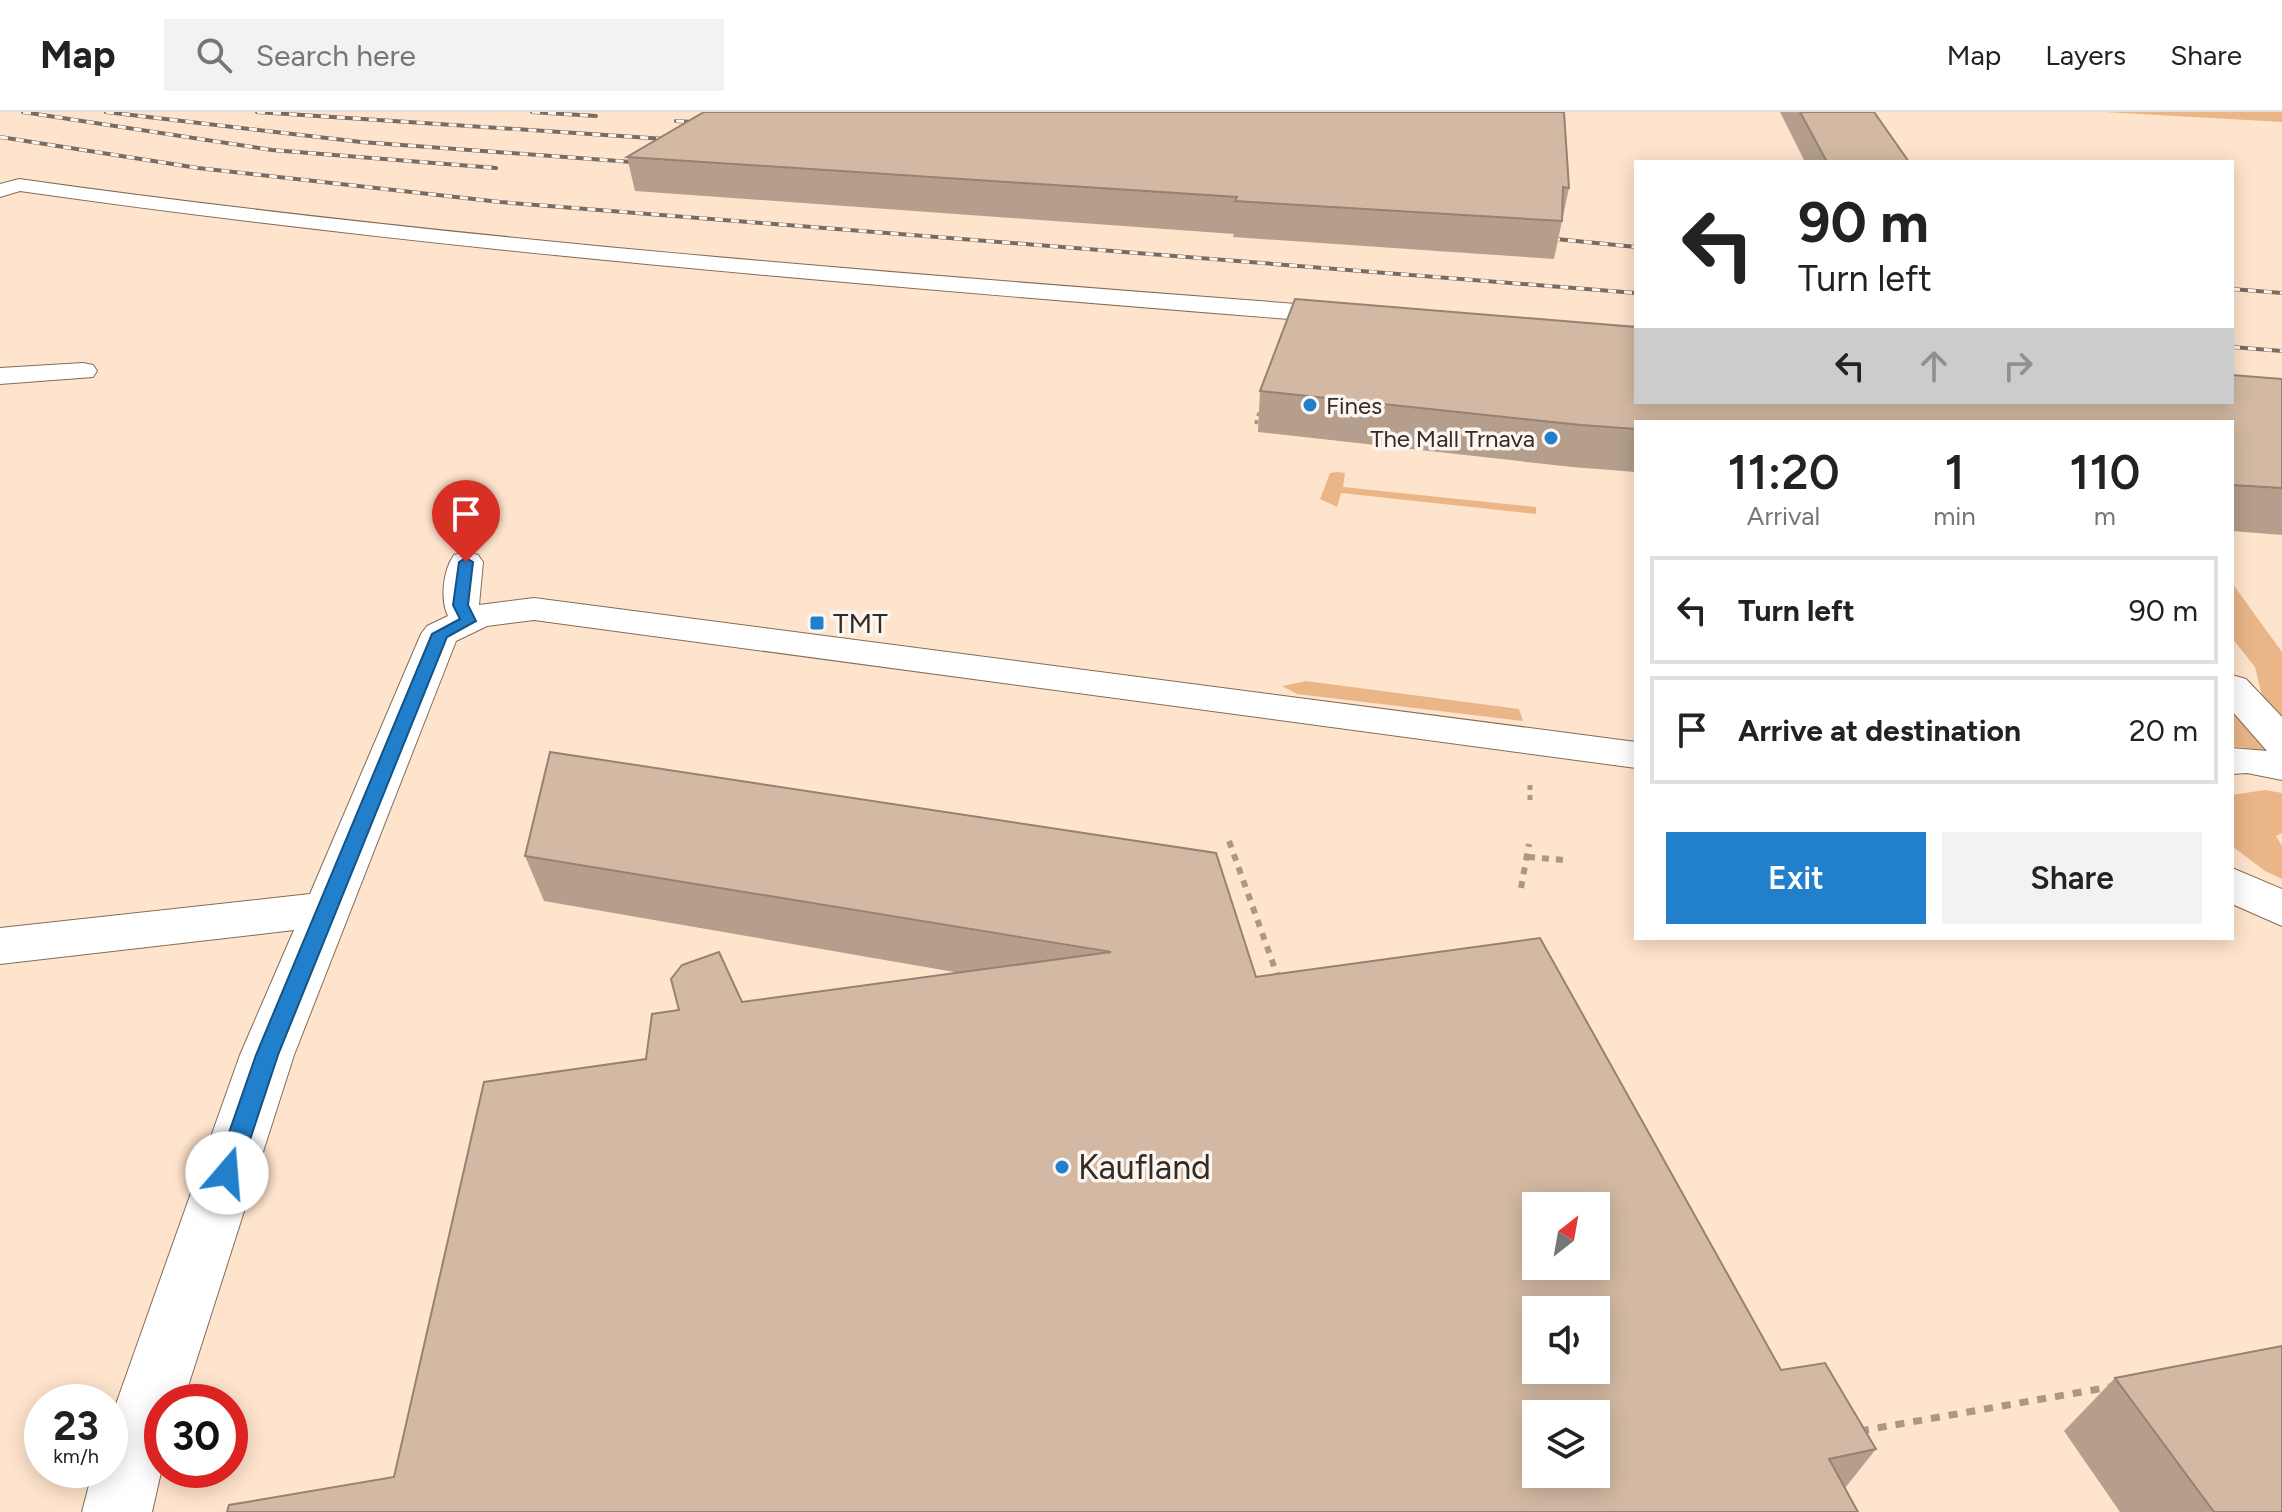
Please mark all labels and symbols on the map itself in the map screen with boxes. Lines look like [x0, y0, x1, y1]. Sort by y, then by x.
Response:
place label: Fines [1326, 391, 1382, 420]
marker: Fines [1301, 396, 1319, 414]
place label: The Mall Trnava [1370, 424, 1535, 453]
marker: The Mall Trnava [1542, 429, 1560, 447]
pin [432, 480, 500, 562]
place label: TMT [833, 606, 888, 640]
marker: TMT [808, 614, 826, 632]
position arrow [185, 1131, 269, 1215]
place label: Kaufland [1078, 1147, 1211, 1188]
marker: Kaufland [1053, 1158, 1071, 1176]
north arrow [1522, 1192, 1610, 1280]
speed limit sign: 30 [144, 1384, 248, 1488]

